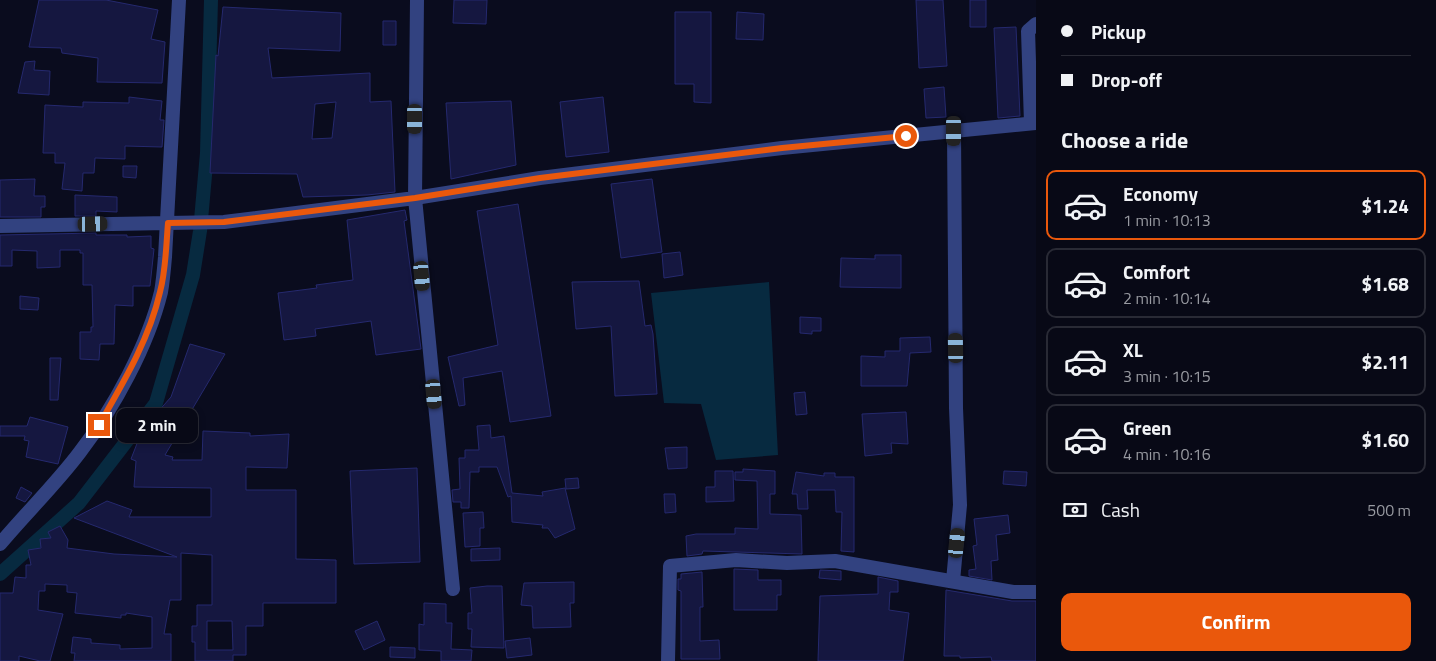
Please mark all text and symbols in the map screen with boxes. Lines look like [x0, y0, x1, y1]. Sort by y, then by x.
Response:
text: Pickup [1091, 17, 1146, 46]
text: Drop-off [1091, 65, 1162, 94]
car [407, 104, 422, 134]
car [946, 116, 961, 146]
text: Choose a ride [1061, 123, 1188, 157]
route start [895, 125, 917, 147]
text: Economy [1123, 179, 1198, 208]
icon: car [1063, 183, 1108, 228]
text: $1.24 [1362, 191, 1409, 220]
text: 1 min · 10:13 [1123, 208, 1211, 232]
car [77, 216, 108, 232]
text: Comfort [1123, 257, 1190, 286]
car [413, 260, 430, 292]
icon: car [1063, 261, 1108, 306]
text: $1.68 [1362, 269, 1409, 298]
text: 2 min · 10:14 [1123, 286, 1211, 310]
car [948, 333, 963, 363]
text: XL [1123, 335, 1143, 364]
icon: car [1063, 339, 1108, 384]
text: $2.11 [1362, 347, 1409, 376]
text: 3 min · 10:15 [1123, 364, 1211, 388]
car [425, 378, 442, 410]
callout: 2 min [116, 408, 199, 442]
text: 2 min [138, 413, 176, 437]
text: Green [1123, 413, 1172, 442]
route end [88, 414, 110, 436]
icon: car [1063, 417, 1108, 462]
text: $1.60 [1362, 425, 1409, 454]
text: 4 min · 10:16 [1123, 442, 1211, 466]
text: Cash [1101, 495, 1140, 524]
icon: cash [1061, 496, 1089, 524]
text: 500 m [1367, 498, 1411, 522]
car [947, 527, 966, 559]
button: Confirm [1061, 593, 1411, 651]

